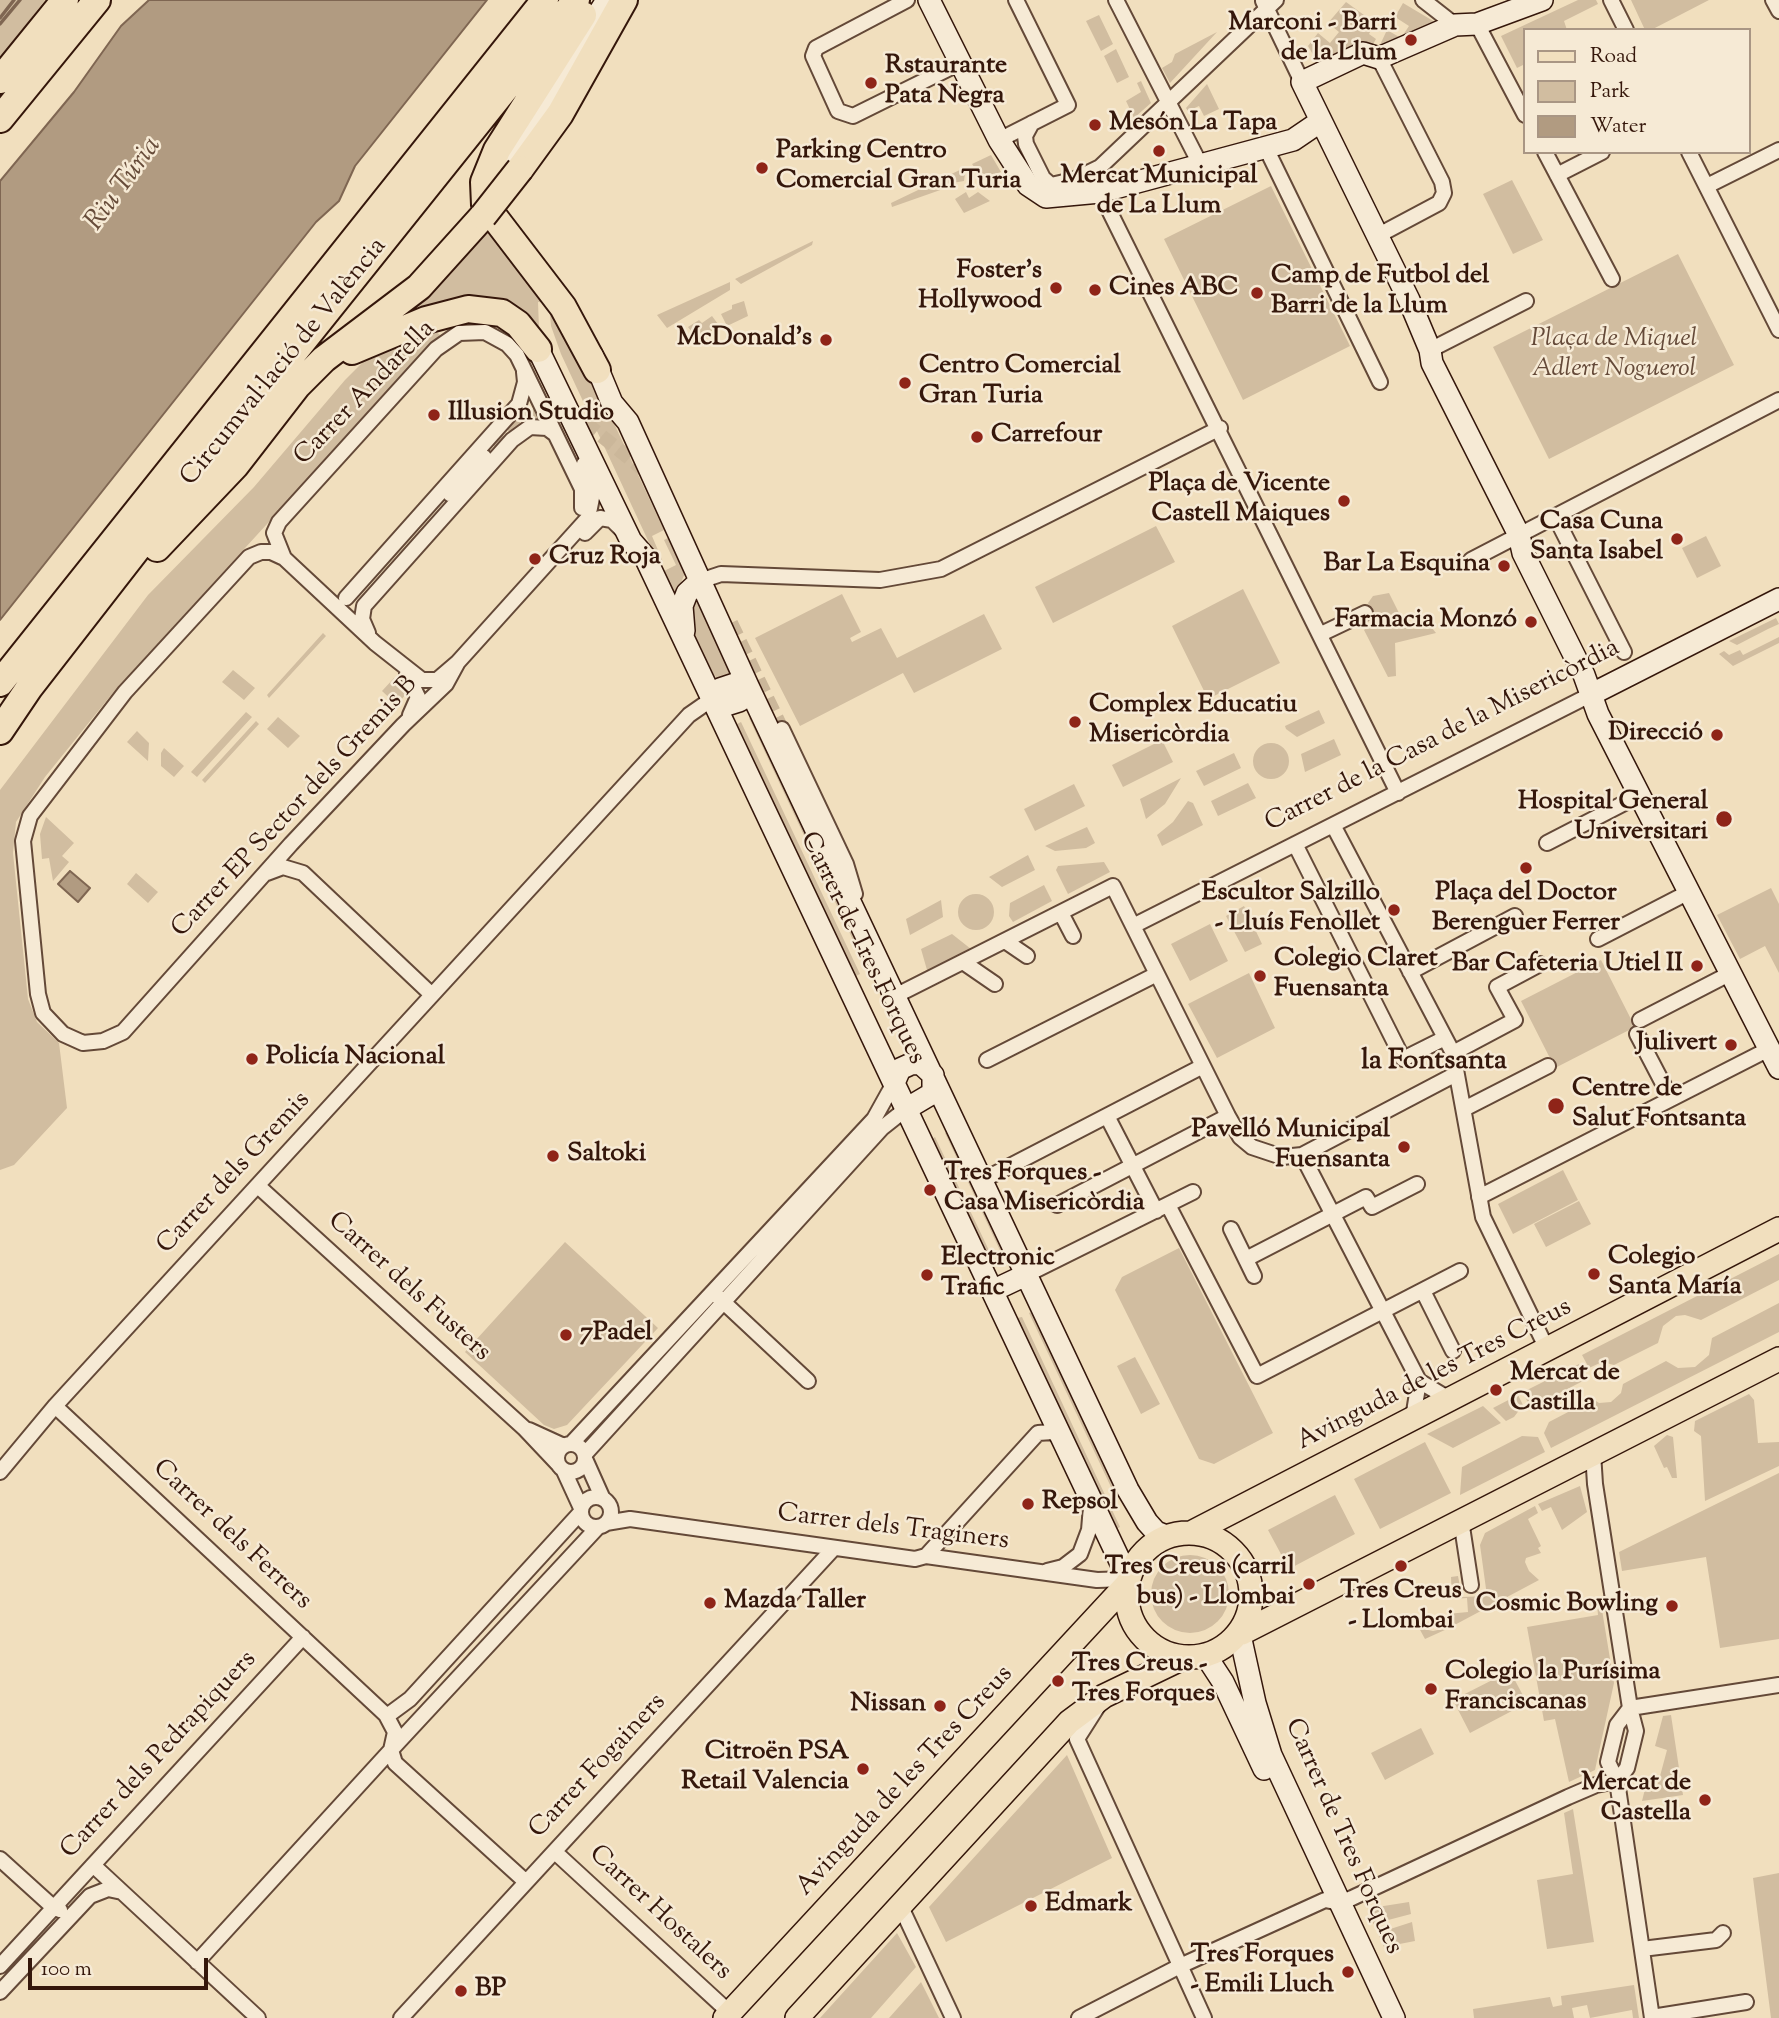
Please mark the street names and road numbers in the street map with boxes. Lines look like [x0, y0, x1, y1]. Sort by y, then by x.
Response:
street label: Circumval·lació de València [175, 233, 395, 493]
street label: Carrer Andarella [289, 315, 443, 473]
street label: Carrer de la Casa de la Misericòrdia [1261, 634, 1625, 840]
street label: Carrer EP Sector dels Gremis B [167, 671, 425, 945]
street label: Carrer de Tres Forques [791, 828, 931, 1070]
street label: Carrer dels Gremis [152, 1086, 318, 1262]
street label: Carrer dels Fusters [320, 1207, 496, 1369]
street label: Avinguda de les Tres Creus [1293, 1293, 1577, 1459]
street label: Carrer dels Ferrers [145, 1454, 317, 1618]
street label: Carrer dels Traginers [775, 1499, 1011, 1559]
street label: Carrer dels Pedrapiquers [55, 1645, 265, 1867]
street label: Avinguda de les Tres Creus [791, 1660, 1021, 1904]
street label: Carrer Fogainers [524, 1688, 674, 1846]
street label: Carrer de Tres Forques [1276, 1714, 1408, 1960]
street label: Carrer Hostalers [581, 1840, 737, 1988]

